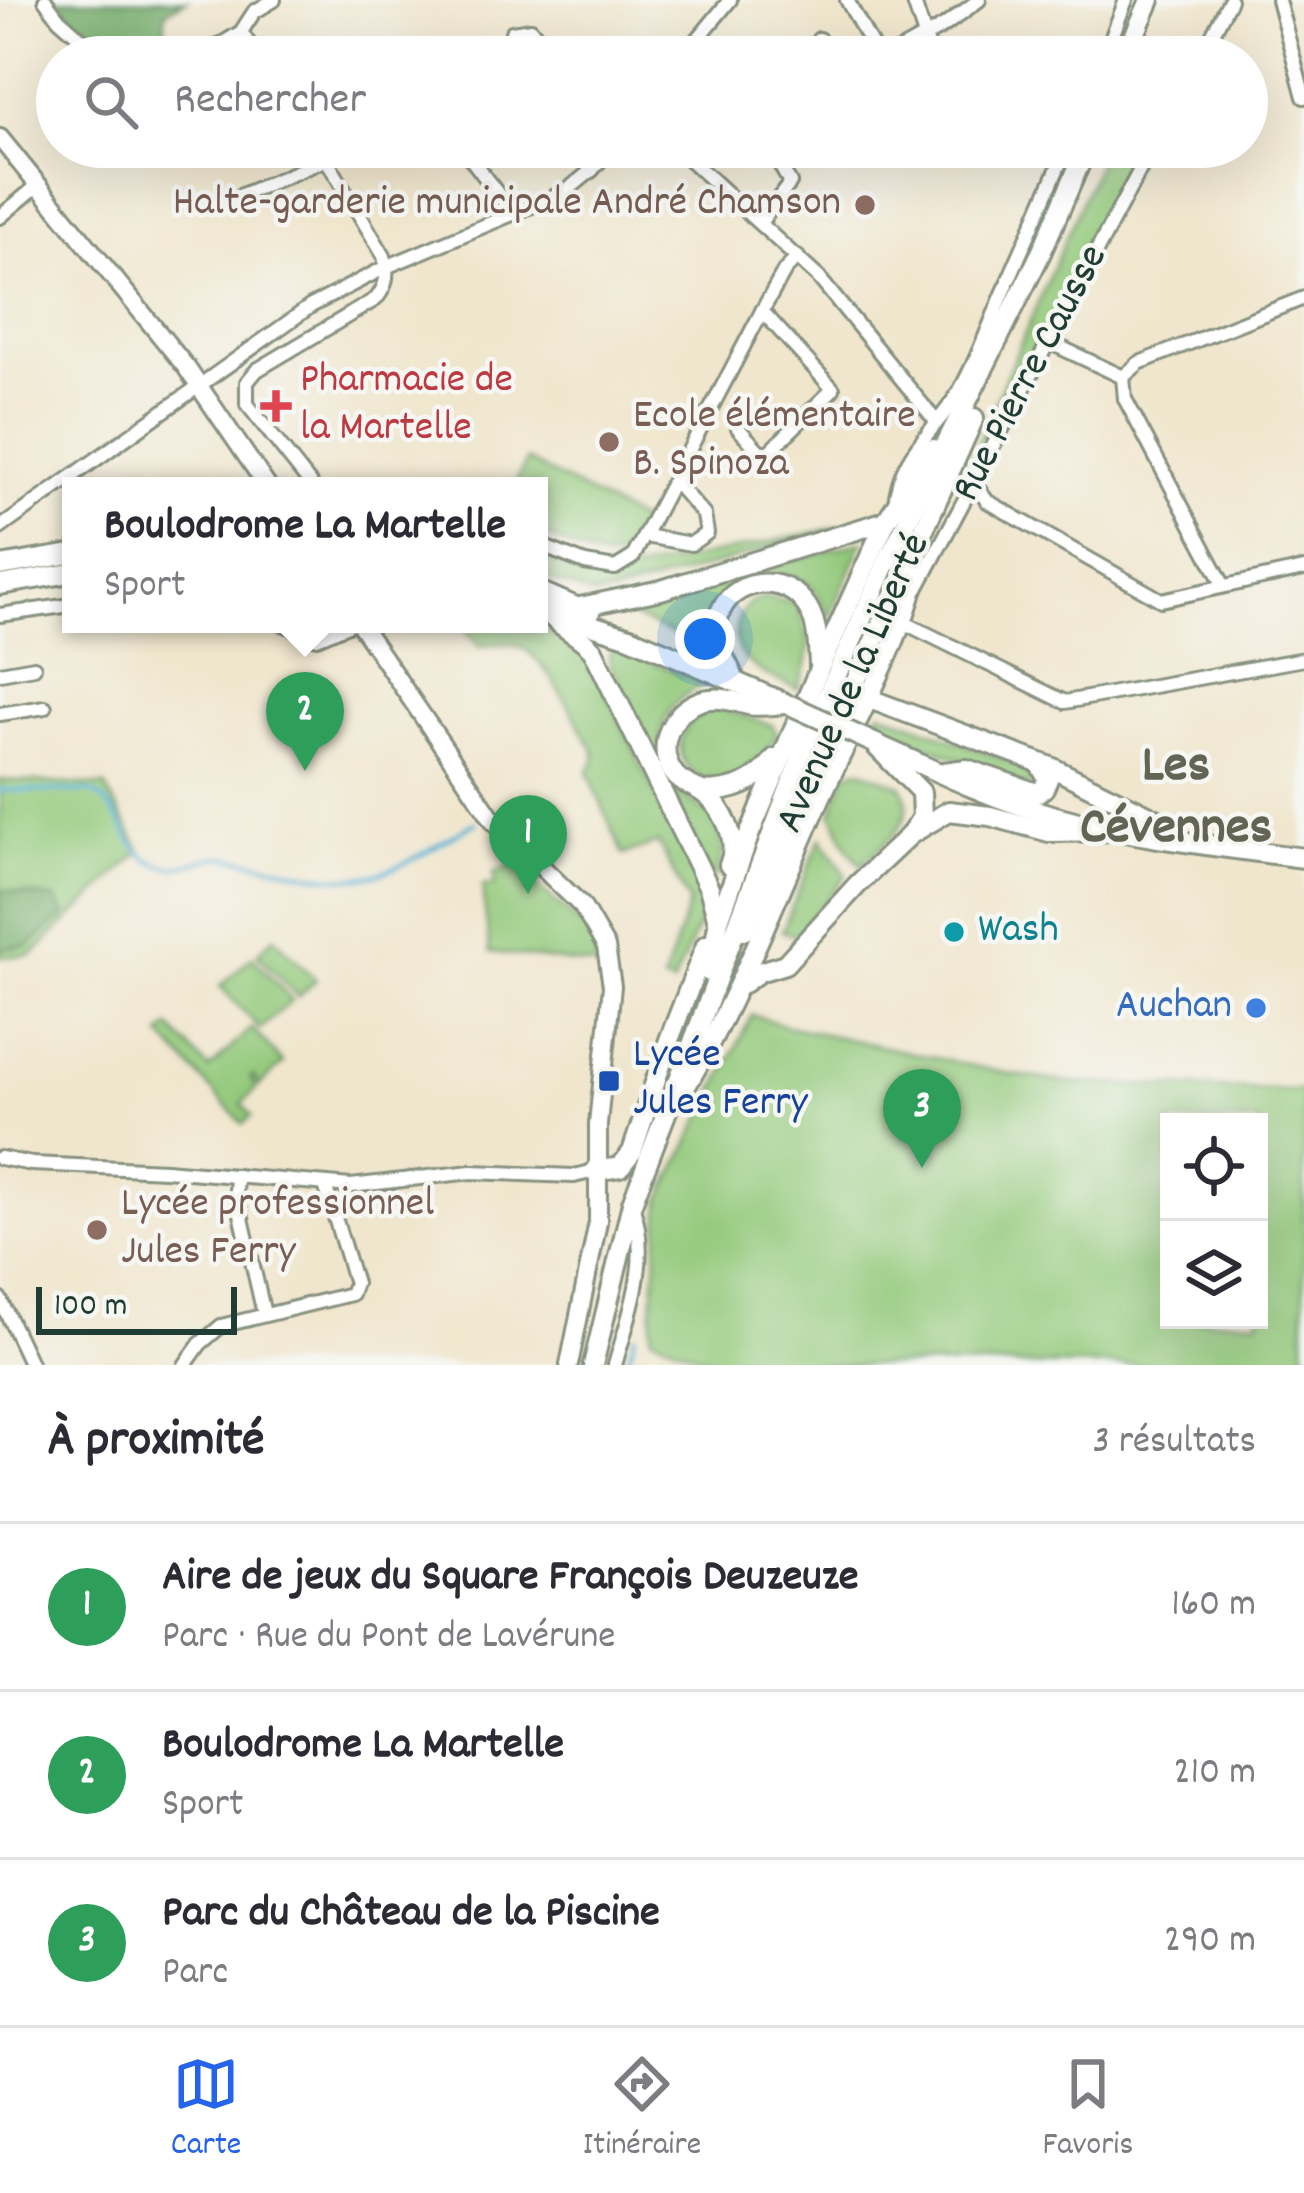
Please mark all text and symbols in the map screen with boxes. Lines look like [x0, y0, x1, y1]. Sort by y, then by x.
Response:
search box [36, 36, 1268, 168]
icon: search [78, 69, 144, 135]
text: Rechercher [174, 70, 366, 134]
place label: Halte-garderie municipale André Chamson [173, 175, 841, 235]
marker: Halte-garderie municipale André Chamson [852, 192, 878, 218]
street label: Rue Pierre Causse [939, 235, 1125, 513]
place label: Pharmacie de la Martelle [300, 352, 513, 460]
place label: Ecole élémentaire B. Spinoza [633, 388, 916, 496]
marker: Pharmacie de la Martelle [263, 393, 289, 419]
marker: Ecole élémentaire B. Spinoza [596, 429, 622, 455]
popup [62, 477, 548, 633]
text: Boulodrome La Martelle [104, 496, 506, 560]
street label: Avenue de la Liberté [762, 525, 948, 843]
text: Sport [104, 560, 185, 615]
your location [675, 609, 735, 669]
pin: 2 [266, 672, 344, 771]
district label: Les Cévennes [1080, 730, 1272, 869]
pin: 1 [489, 795, 567, 894]
place label: Wash [978, 902, 1059, 962]
marker: Wash [941, 919, 967, 945]
place label: Auchan [1116, 978, 1232, 1038]
marker: Auchan [1243, 995, 1269, 1021]
place label: Lycée Jules Ferry [633, 1027, 809, 1135]
marker: Lycée Jules Ferry [596, 1068, 622, 1094]
pin: 3 [883, 1069, 961, 1168]
map controls [1160, 1113, 1268, 1329]
button: locate [1160, 1113, 1268, 1221]
place label: Lycée professionnel Jules Ferry [121, 1176, 434, 1284]
marker: Lycée professionnel Jules Ferry [84, 1217, 110, 1243]
button: layers [1160, 1221, 1268, 1329]
scale bar [36, 1281, 237, 1334]
text: 100 m [54, 1284, 127, 1331]
text: À proximité [48, 1407, 265, 1479]
text: 3 résultats [1092, 1416, 1256, 1471]
text: Aire de jeux du Square François Deuzeuze [162, 1547, 859, 1611]
text: 1 [83, 1579, 91, 1634]
text: 160 m [1171, 1579, 1256, 1634]
text: Parc · Rue du Pont de Lavérune [162, 1611, 615, 1666]
text: Boulodrome La Martelle [162, 1715, 564, 1779]
text: 2 [78, 1747, 96, 1802]
text: 210 m [1173, 1747, 1256, 1802]
text: Sport [162, 1779, 243, 1834]
text: Parc du Château de la Piscine [162, 1883, 660, 1947]
text: 3 [78, 1915, 96, 1970]
text: 290 m [1164, 1915, 1256, 1970]
text: Parc [162, 1947, 228, 2002]
tab: Carte [171, 2051, 241, 2170]
tab: Itinéraire [583, 2051, 701, 2170]
tab: Favoris [1042, 2051, 1133, 2170]

